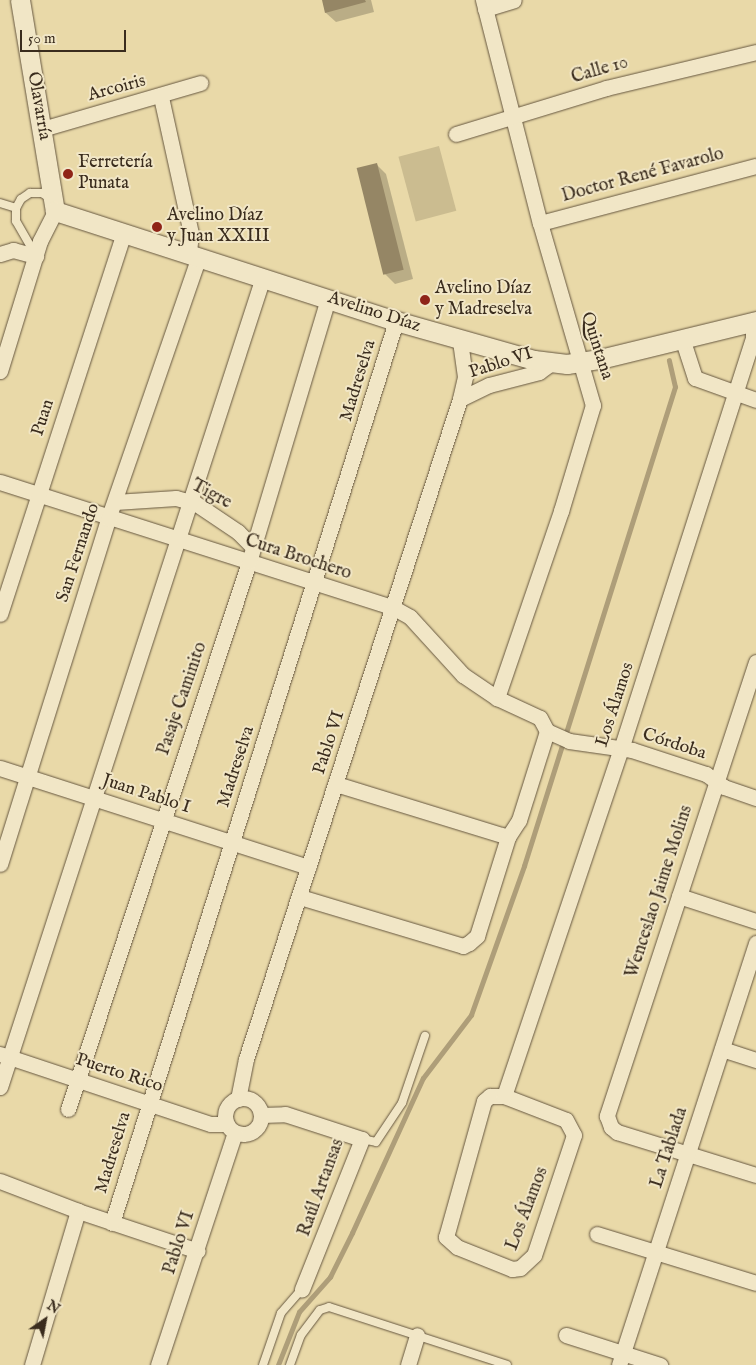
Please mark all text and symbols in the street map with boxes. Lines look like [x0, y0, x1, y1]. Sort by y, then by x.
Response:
scale bar [22, 20, 129, 52]
text: 50 m [28, 29, 56, 48]
street label: Calle 10 [569, 53, 631, 89]
street label: Olavarría [21, 70, 55, 142]
street label: Arcoiris [86, 71, 148, 107]
street label: Doctor René Favarolo [560, 144, 726, 208]
place label: Ferretería Punata [78, 153, 153, 195]
marker: Ferretería Punata [62, 168, 74, 180]
place label: Avelino Díaz y Juan XXIII [167, 206, 270, 248]
marker: Avelino Díaz y Juan XXIII [151, 221, 163, 233]
place label: Avelino Díaz y Madreselva [435, 279, 532, 322]
street label: Avelino Díaz [325, 288, 423, 338]
marker: Avelino Díaz y Madreselva [419, 294, 431, 306]
street label: Quintana [575, 309, 617, 383]
street label: Madreselva [336, 338, 382, 424]
street label: Pablo VI [466, 344, 536, 384]
street label: Puan [28, 397, 60, 439]
street label: Tigre [187, 475, 235, 515]
street label: San Fernando [53, 501, 105, 605]
street label: Cura Brochero [242, 531, 354, 585]
street label: Pasaje Caminito [154, 640, 212, 758]
street label: Los Álamos [592, 660, 640, 750]
street label: Pablo VI [310, 708, 350, 778]
street label: Madreselva [214, 724, 260, 810]
street label: Córdoba [639, 725, 709, 765]
street label: Juan Pablo I [99, 771, 193, 819]
street label: Wenceslao Jaime Molins [622, 803, 698, 981]
street label: Puerto Rico [73, 1050, 165, 1098]
street label: La Tablada [647, 1105, 693, 1191]
street label: Madreselva [91, 1110, 137, 1196]
street label: Raúl Artansas [294, 1136, 350, 1240]
street label: Los Álamos [502, 1164, 554, 1254]
street label: Pablo VI [160, 1208, 200, 1278]
north arrow [20, 1295, 70, 1345]
text: N [43, 1297, 63, 1318]

